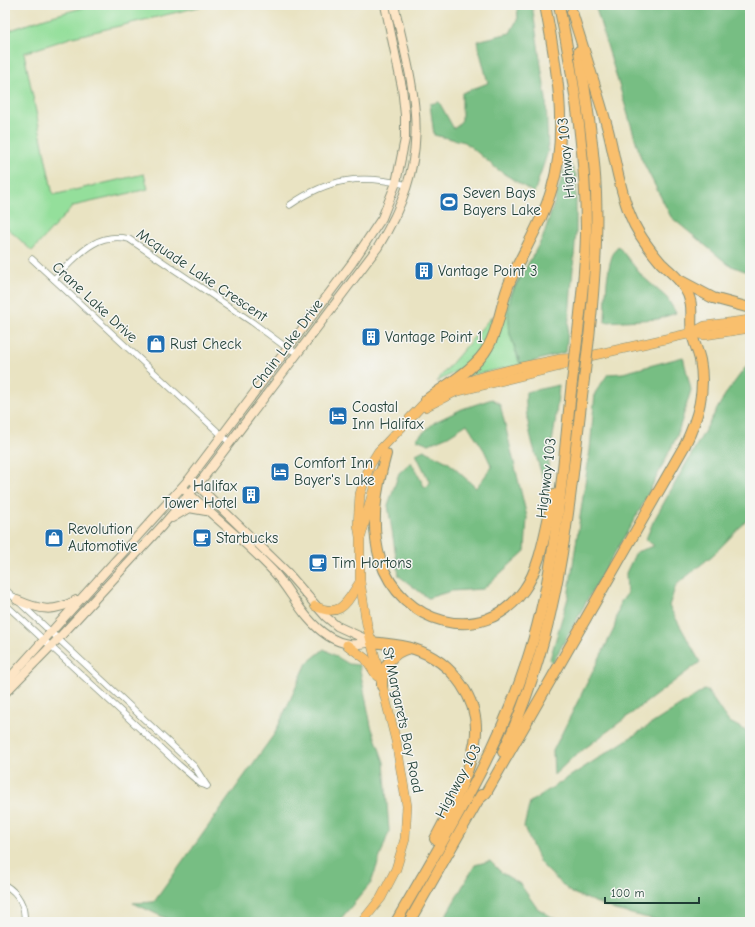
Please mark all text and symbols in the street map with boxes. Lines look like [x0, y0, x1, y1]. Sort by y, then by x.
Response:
street label: Highway 103 [554, 117, 578, 199]
place label: Seven Bays Bayers Lake [463, 184, 541, 219]
sports icon: Seven Bays Bayers Lake [438, 191, 460, 213]
street label: Mcquade Lake Crescent [133, 225, 271, 326]
street label: Crane Lake Drive [49, 258, 142, 346]
building icon: Vantage Point 3 [413, 260, 435, 282]
place label: Vantage Point 3 [438, 262, 538, 280]
street label: Chain Lake Drive [247, 295, 327, 393]
building icon: Vantage Point 1 [360, 326, 382, 348]
place label: Vantage Point 1 [385, 328, 483, 346]
shop icon: Rust Check [145, 333, 167, 355]
place label: Rust Check [170, 335, 242, 353]
place label: Coastal Inn Halifax [352, 398, 424, 433]
hotel icon: Coastal Inn Halifax [327, 405, 349, 427]
street label: Highway 103 [532, 437, 560, 519]
place label: Comfort Inn Bayer's Lake [294, 454, 375, 489]
hotel icon: Comfort Inn Bayer's Lake [269, 461, 291, 483]
place label: Halifax Tower Hotel [162, 477, 238, 512]
building icon: Halifax Tower Hotel [240, 484, 262, 506]
place label: Revolution Automotive [68, 520, 138, 555]
shop icon: Revolution Automotive [43, 527, 65, 549]
cafe icon: Starbucks [191, 527, 213, 549]
place label: Starbucks [216, 529, 278, 547]
cafe icon: Tim Hortons [307, 552, 329, 574]
place label: Tim Hortons [332, 554, 412, 572]
street label: St Margarets Bay Road [379, 645, 427, 795]
street label: Highway 103 [431, 741, 485, 821]
scale bar [605, 879, 699, 905]
text: 100 m [611, 886, 644, 900]

